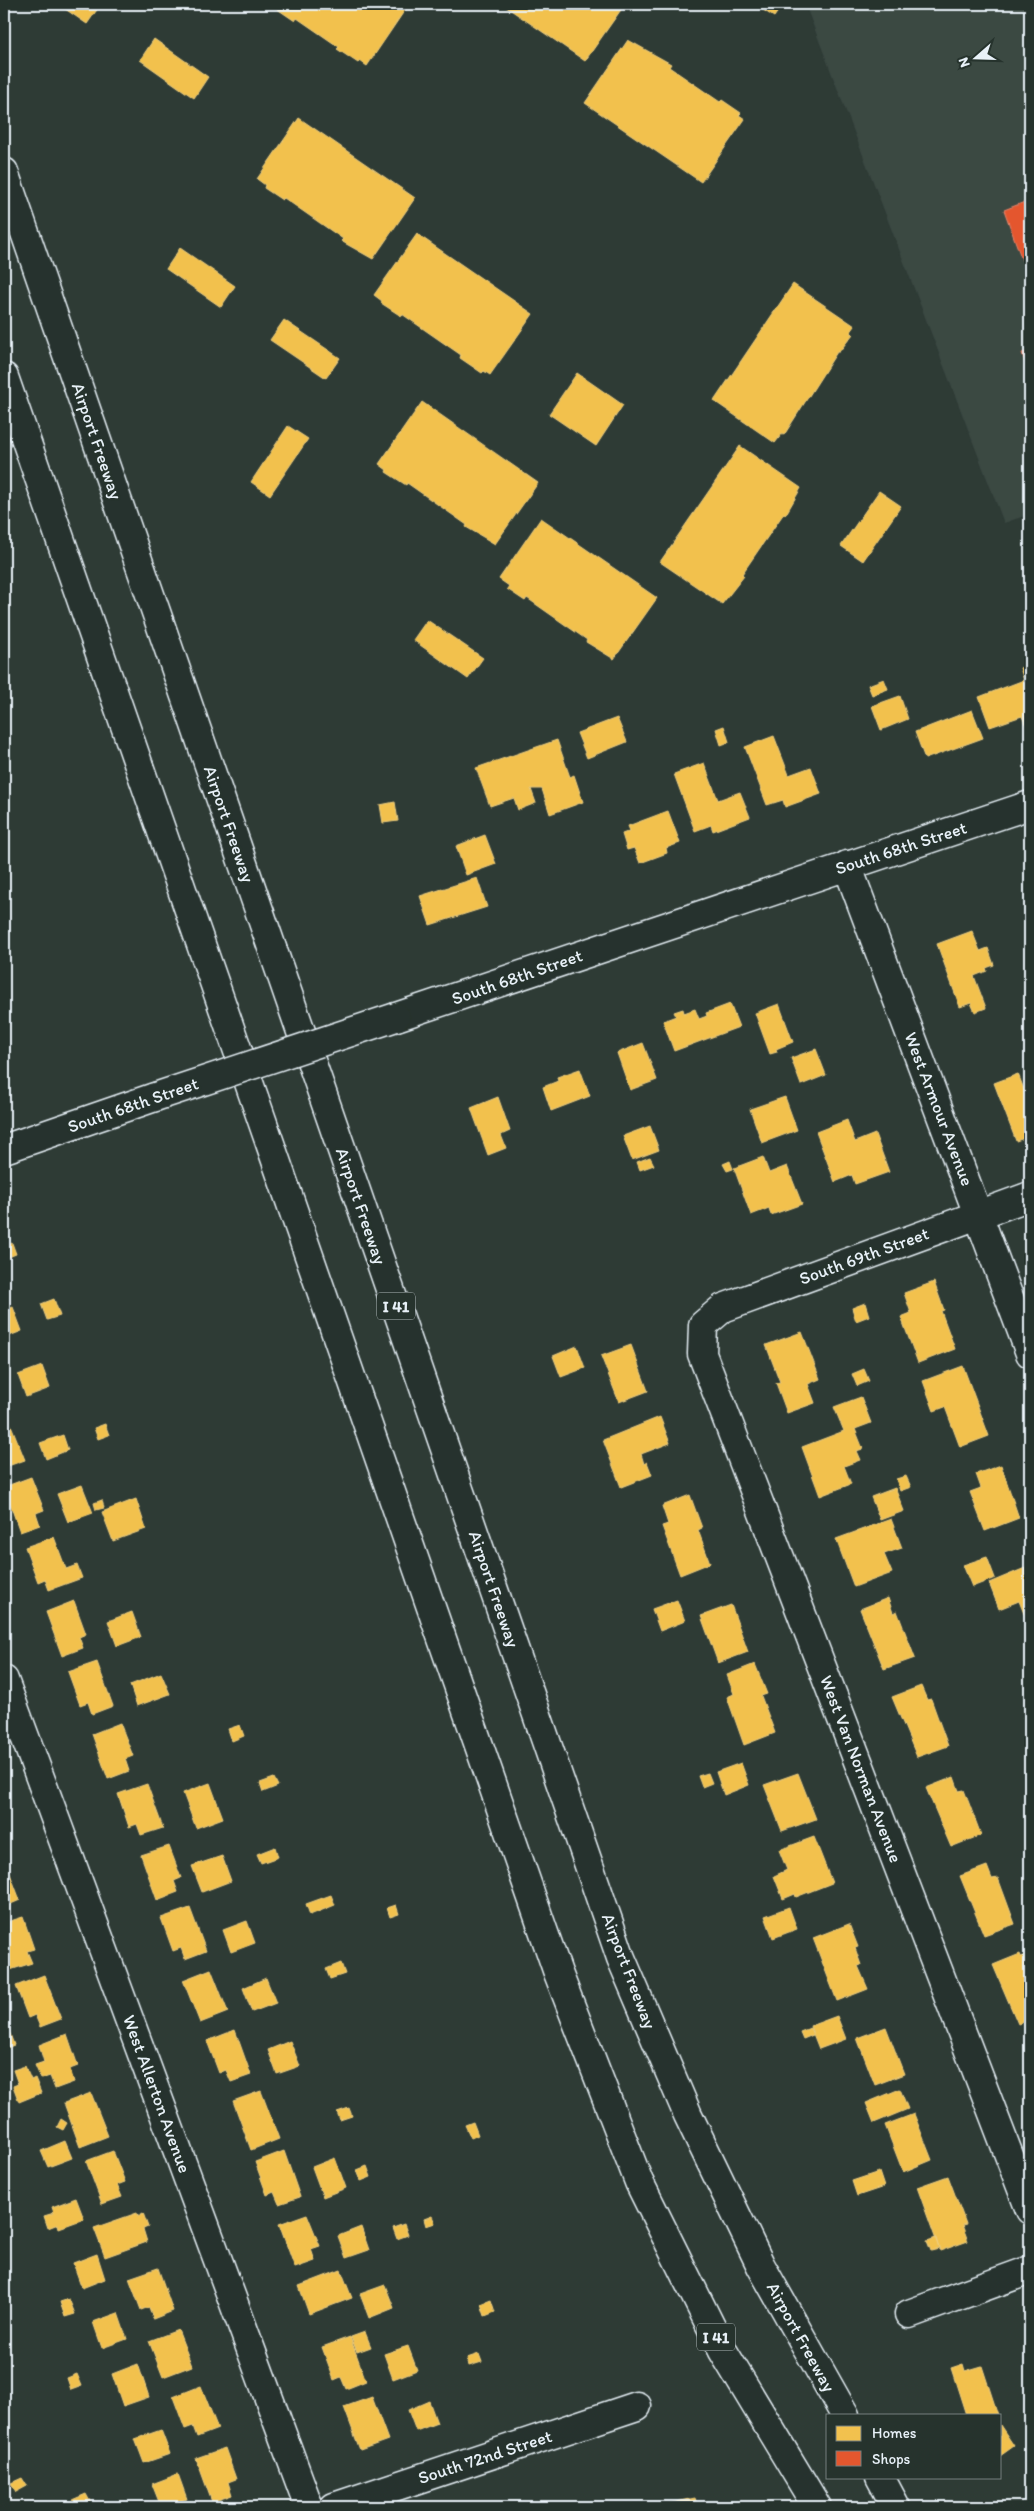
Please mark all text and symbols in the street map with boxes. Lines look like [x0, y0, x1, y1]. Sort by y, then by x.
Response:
north arrow [952, 32, 1002, 82]
text: N [955, 55, 974, 70]
street label: Airport Freeway [67, 380, 127, 503]
street label: Airport Freeway [199, 763, 259, 886]
street label: South 68th Street [832, 816, 970, 880]
street label: South 68th Street [449, 944, 586, 1010]
street label: West Armour Avenue [900, 1029, 978, 1189]
street label: South 68th Street [65, 1072, 202, 1138]
street label: Airport Freeway [331, 1145, 391, 1268]
street label: South 69th Street [796, 1222, 932, 1290]
road number: I 41 [377, 1292, 415, 1320]
street label: Airport Freeway [464, 1528, 524, 1651]
street label: West Van Norman Avenue [815, 1672, 907, 1866]
street label: Airport Freeway [597, 1910, 661, 2032]
street label: West Allerton Avenue [118, 2012, 196, 2176]
street label: Airport Freeway [762, 2278, 840, 2396]
road number: I 41 [697, 2324, 735, 2350]
legend [826, 2414, 1002, 2478]
text: Homes [872, 2424, 917, 2442]
street label: South 72nd Street [415, 2425, 555, 2489]
text: Shops [872, 2450, 911, 2468]

